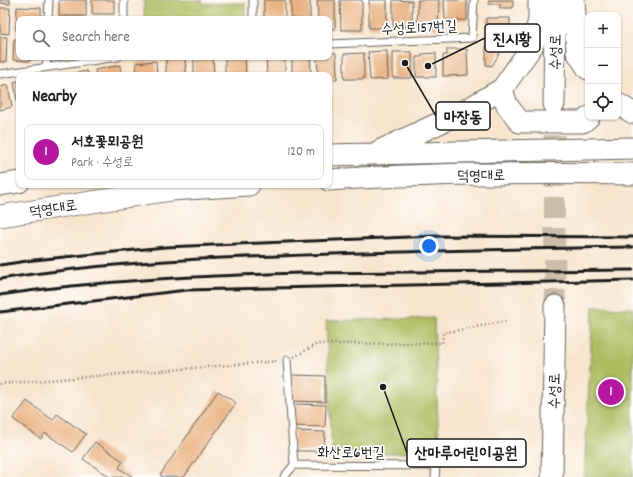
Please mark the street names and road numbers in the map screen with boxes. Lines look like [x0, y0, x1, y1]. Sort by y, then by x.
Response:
street label: 수성로157번길 [380, 16, 458, 42]
street label: 수성로 [546, 34, 568, 70]
street label: 덕영대로 [457, 166, 505, 188]
street label: 덕영대로 [28, 195, 79, 225]
street label: 수성로 [545, 373, 567, 409]
street label: 화산로6번길 [317, 443, 385, 465]

